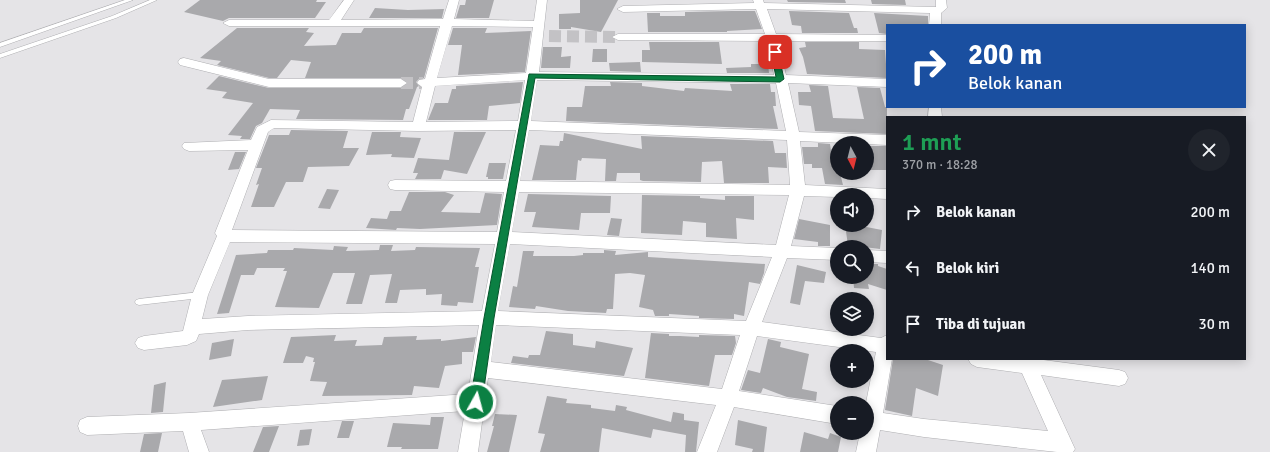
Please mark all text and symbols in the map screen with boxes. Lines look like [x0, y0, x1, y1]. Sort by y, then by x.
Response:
pin [758, 35, 792, 69]
text: 200 m [968, 38, 1042, 72]
icon: right [902, 40, 954, 92]
icon: arrive [764, 41, 786, 63]
text: Belok kanan [968, 72, 1062, 94]
text: 1 mnt [902, 127, 961, 157]
button: close [1188, 129, 1230, 171]
north arrow [830, 136, 874, 180]
map controls [830, 136, 874, 440]
text: 370 m · 18:28 [902, 157, 978, 173]
button: sound [830, 188, 874, 232]
icon: right [902, 201, 924, 223]
text: Belok kanan [936, 203, 1016, 221]
text: 200 m [1190, 203, 1230, 221]
button: search [830, 240, 874, 284]
icon: left [902, 257, 924, 279]
text: Belok kiri [936, 259, 999, 277]
text: 140 m [1190, 259, 1230, 277]
button: layers [830, 292, 874, 336]
icon: arrive [902, 313, 924, 335]
text: Tiba di tujuan [936, 315, 1026, 333]
text: 30 m [1199, 315, 1230, 333]
button: + [830, 344, 874, 388]
position arrow [455, 381, 497, 423]
button: − [830, 396, 874, 440]

